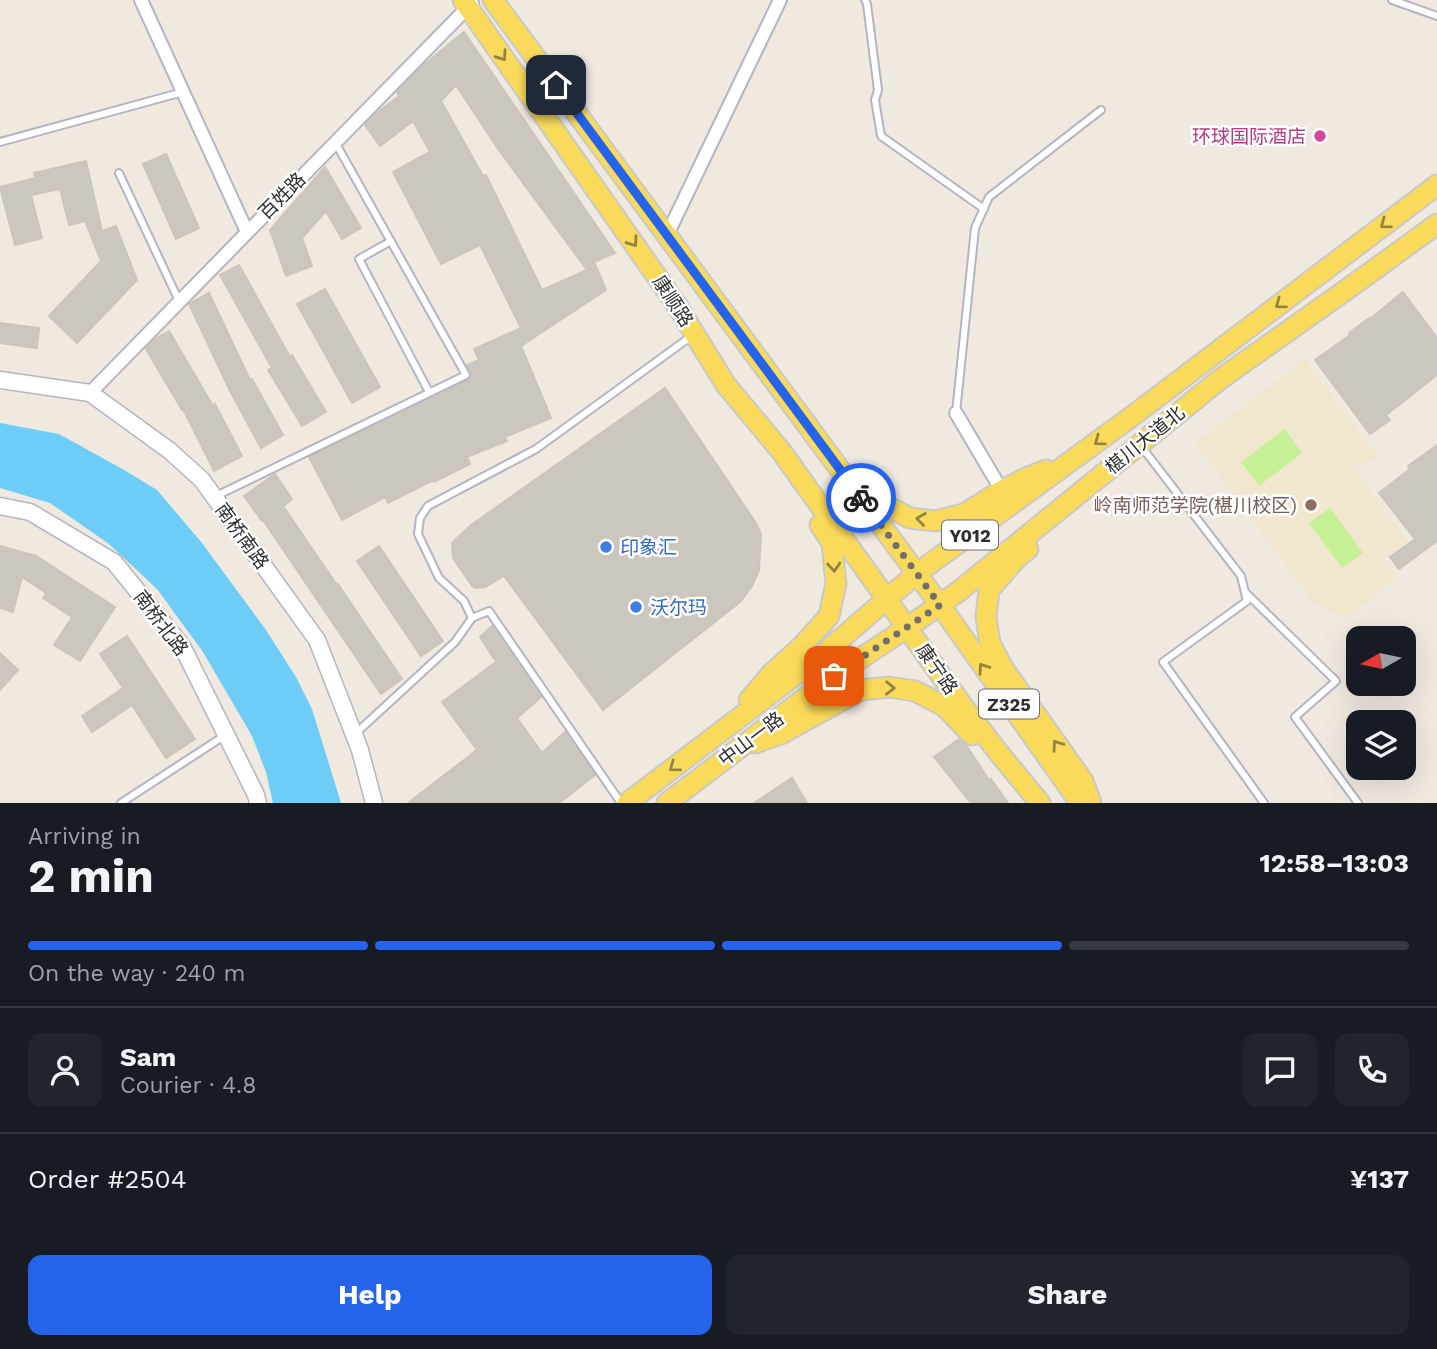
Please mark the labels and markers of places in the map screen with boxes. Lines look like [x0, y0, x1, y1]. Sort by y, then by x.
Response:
pin [526, 55, 586, 115]
place label: 环球国际酒店 [1192, 125, 1306, 148]
marker: 环球国际酒店 [1312, 128, 1328, 144]
place label: 岭南师范学院(椹川校区) [1094, 494, 1297, 517]
marker: 岭南师范学院(椹川校区) [1303, 497, 1319, 513]
place label: 印象汇 [620, 536, 677, 559]
marker: 印象汇 [598, 539, 614, 555]
place label: 沃尔玛 [650, 596, 707, 619]
marker: 沃尔玛 [628, 599, 644, 615]
pin [804, 646, 864, 706]

